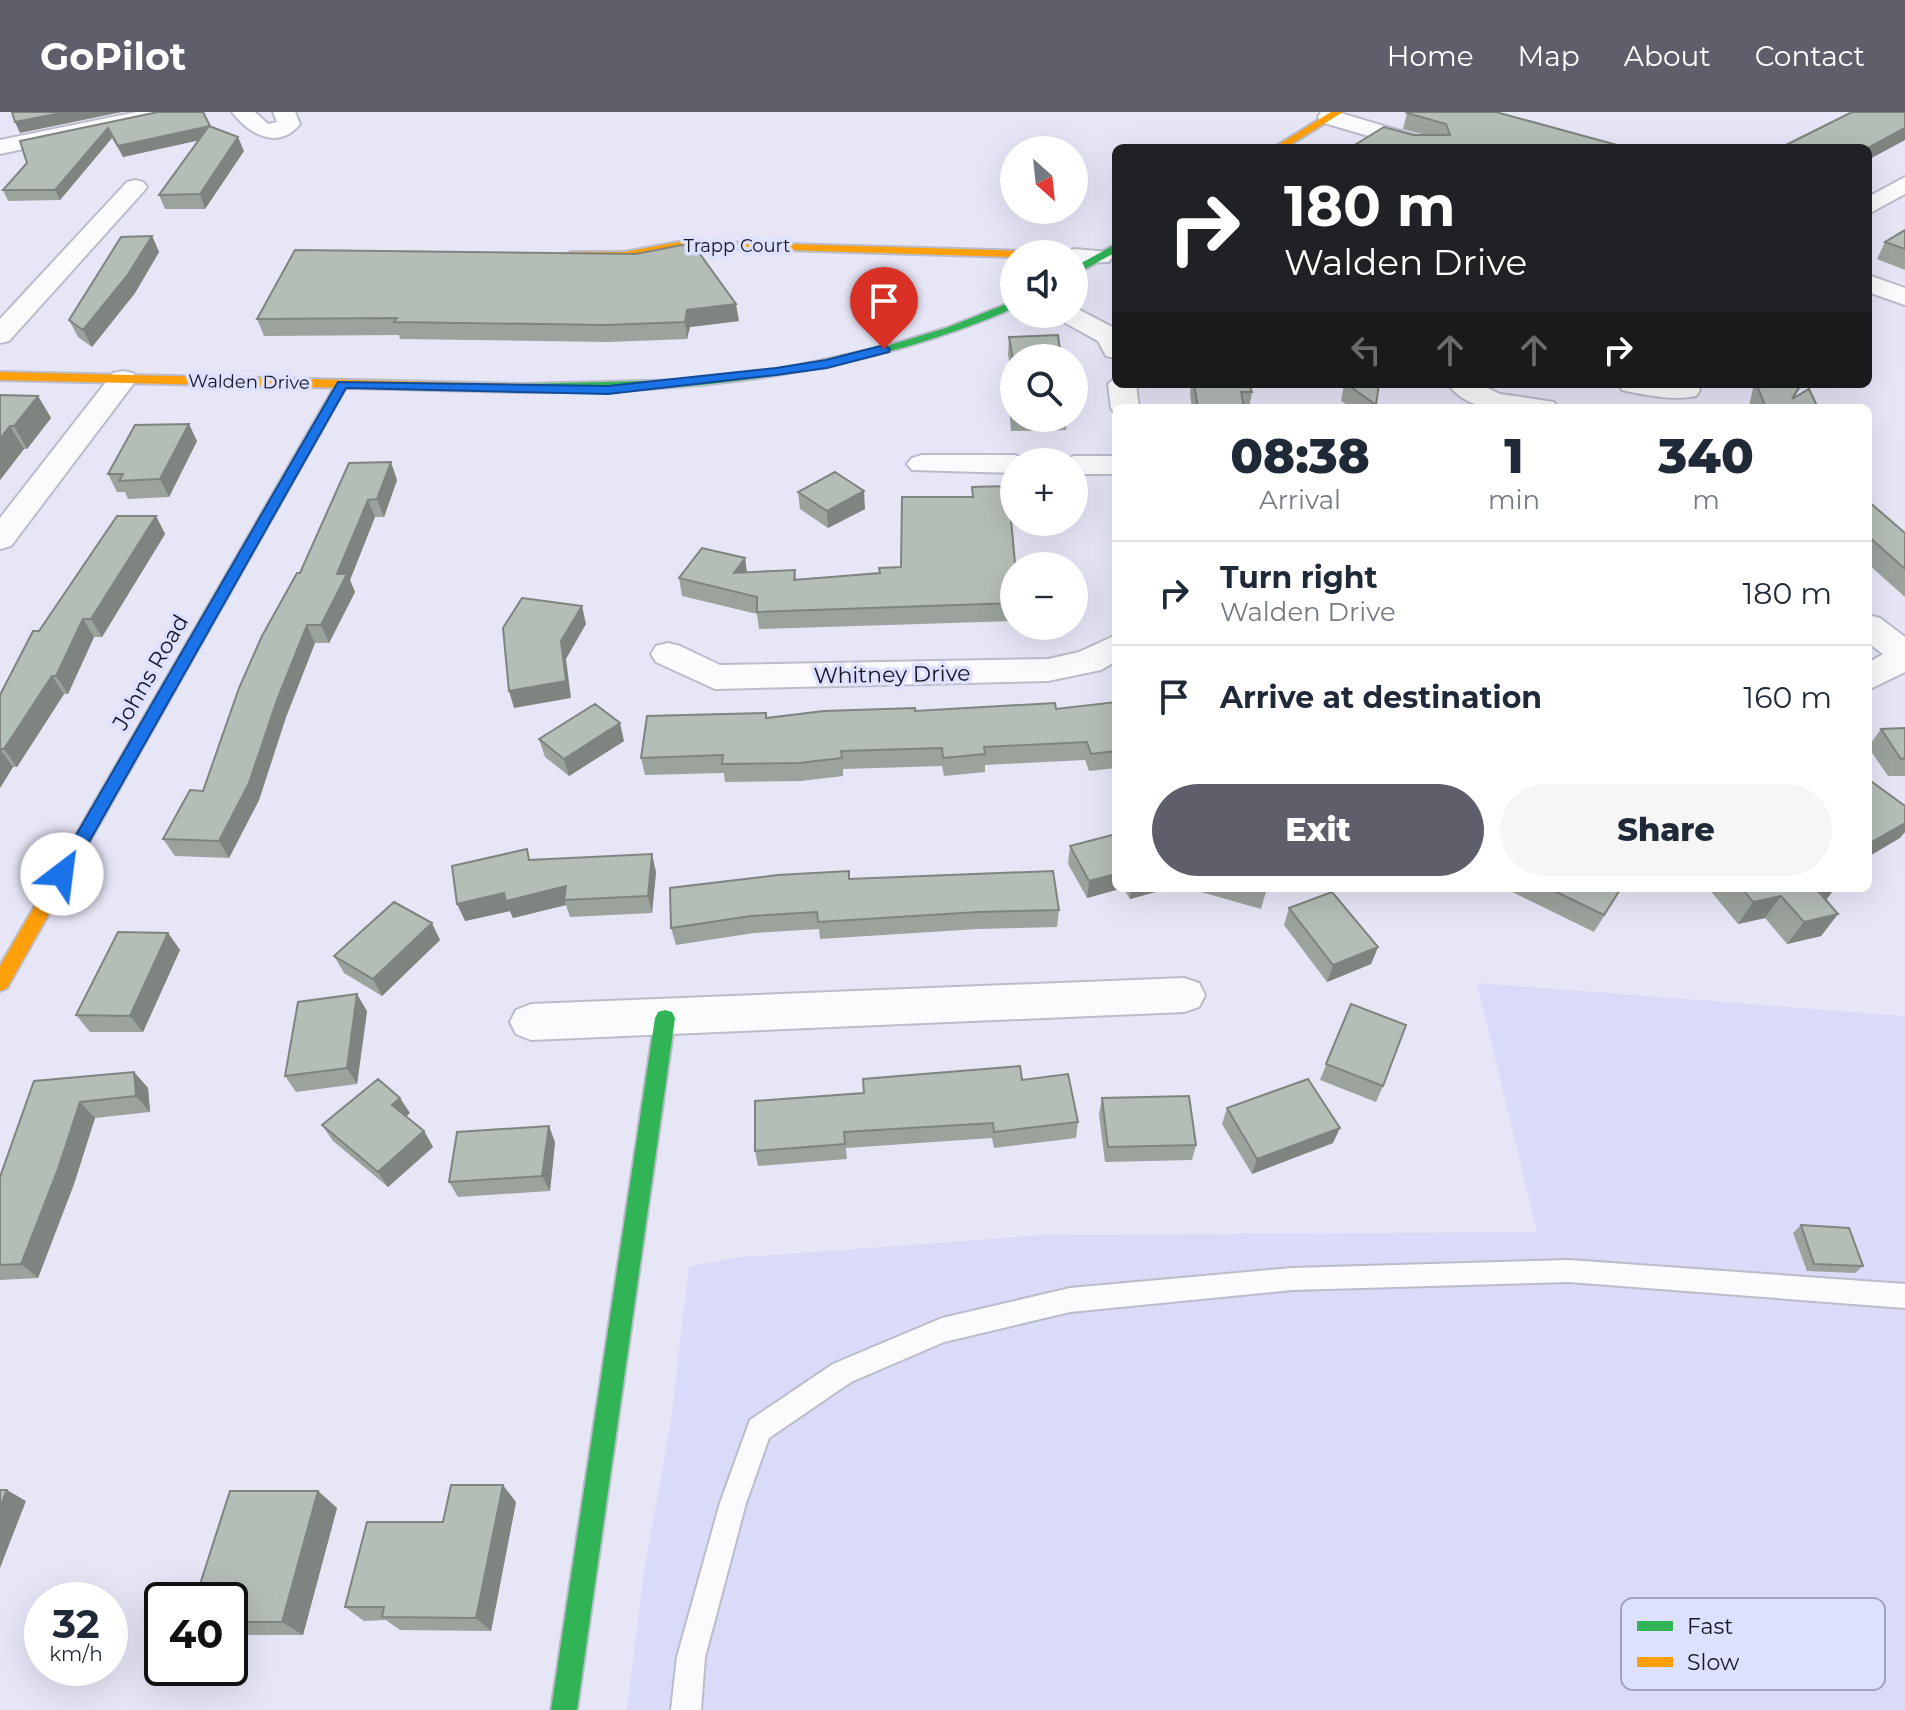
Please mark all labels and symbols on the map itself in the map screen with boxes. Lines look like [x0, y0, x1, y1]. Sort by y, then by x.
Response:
north arrow [1000, 136, 1088, 224]
street label: Trapp Court [684, 235, 790, 257]
pin [850, 267, 918, 349]
street label: Walden Drive [188, 370, 310, 394]
street label: Johns Road [106, 610, 194, 736]
street label: Whitney Drive [813, 660, 971, 689]
position arrow [20, 832, 104, 916]
speed limit sign: 40 [144, 1582, 248, 1686]
legend [1621, 1598, 1885, 1690]
text: Fast [1687, 1613, 1733, 1640]
text: Slow [1687, 1649, 1740, 1676]

